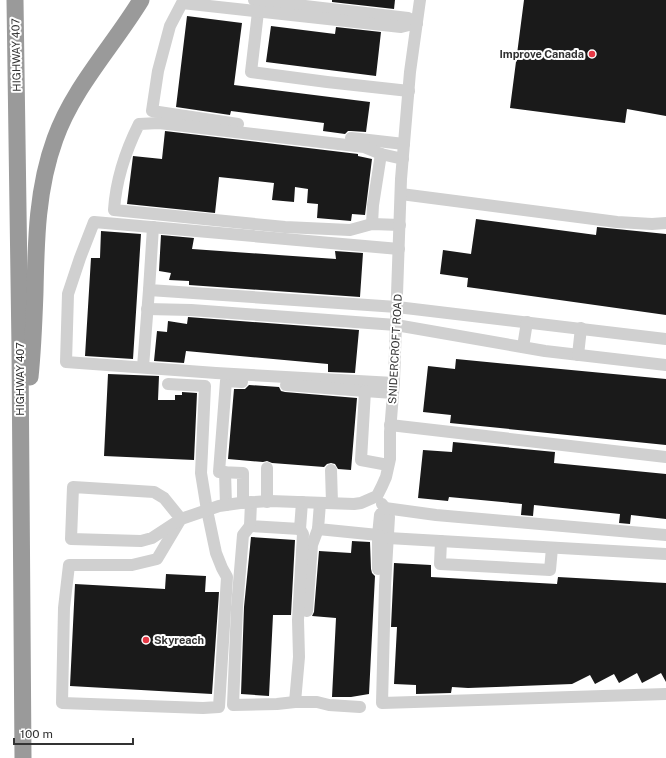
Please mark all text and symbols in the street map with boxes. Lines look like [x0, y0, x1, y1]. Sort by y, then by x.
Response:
street label: HIGHWAY 407 [9, 18, 23, 92]
place label: Improve Canada [499, 48, 584, 60]
marker: Improve Canada [587, 49, 597, 59]
street label: SNIDERCROFT ROAD [386, 293, 404, 404]
street label: HIGHWAY 407 [14, 342, 26, 416]
place label: Skyreach [154, 634, 204, 646]
marker: Skyreach [141, 635, 151, 645]
scale bar [14, 720, 133, 746]
text: 100 m [20, 727, 53, 741]

